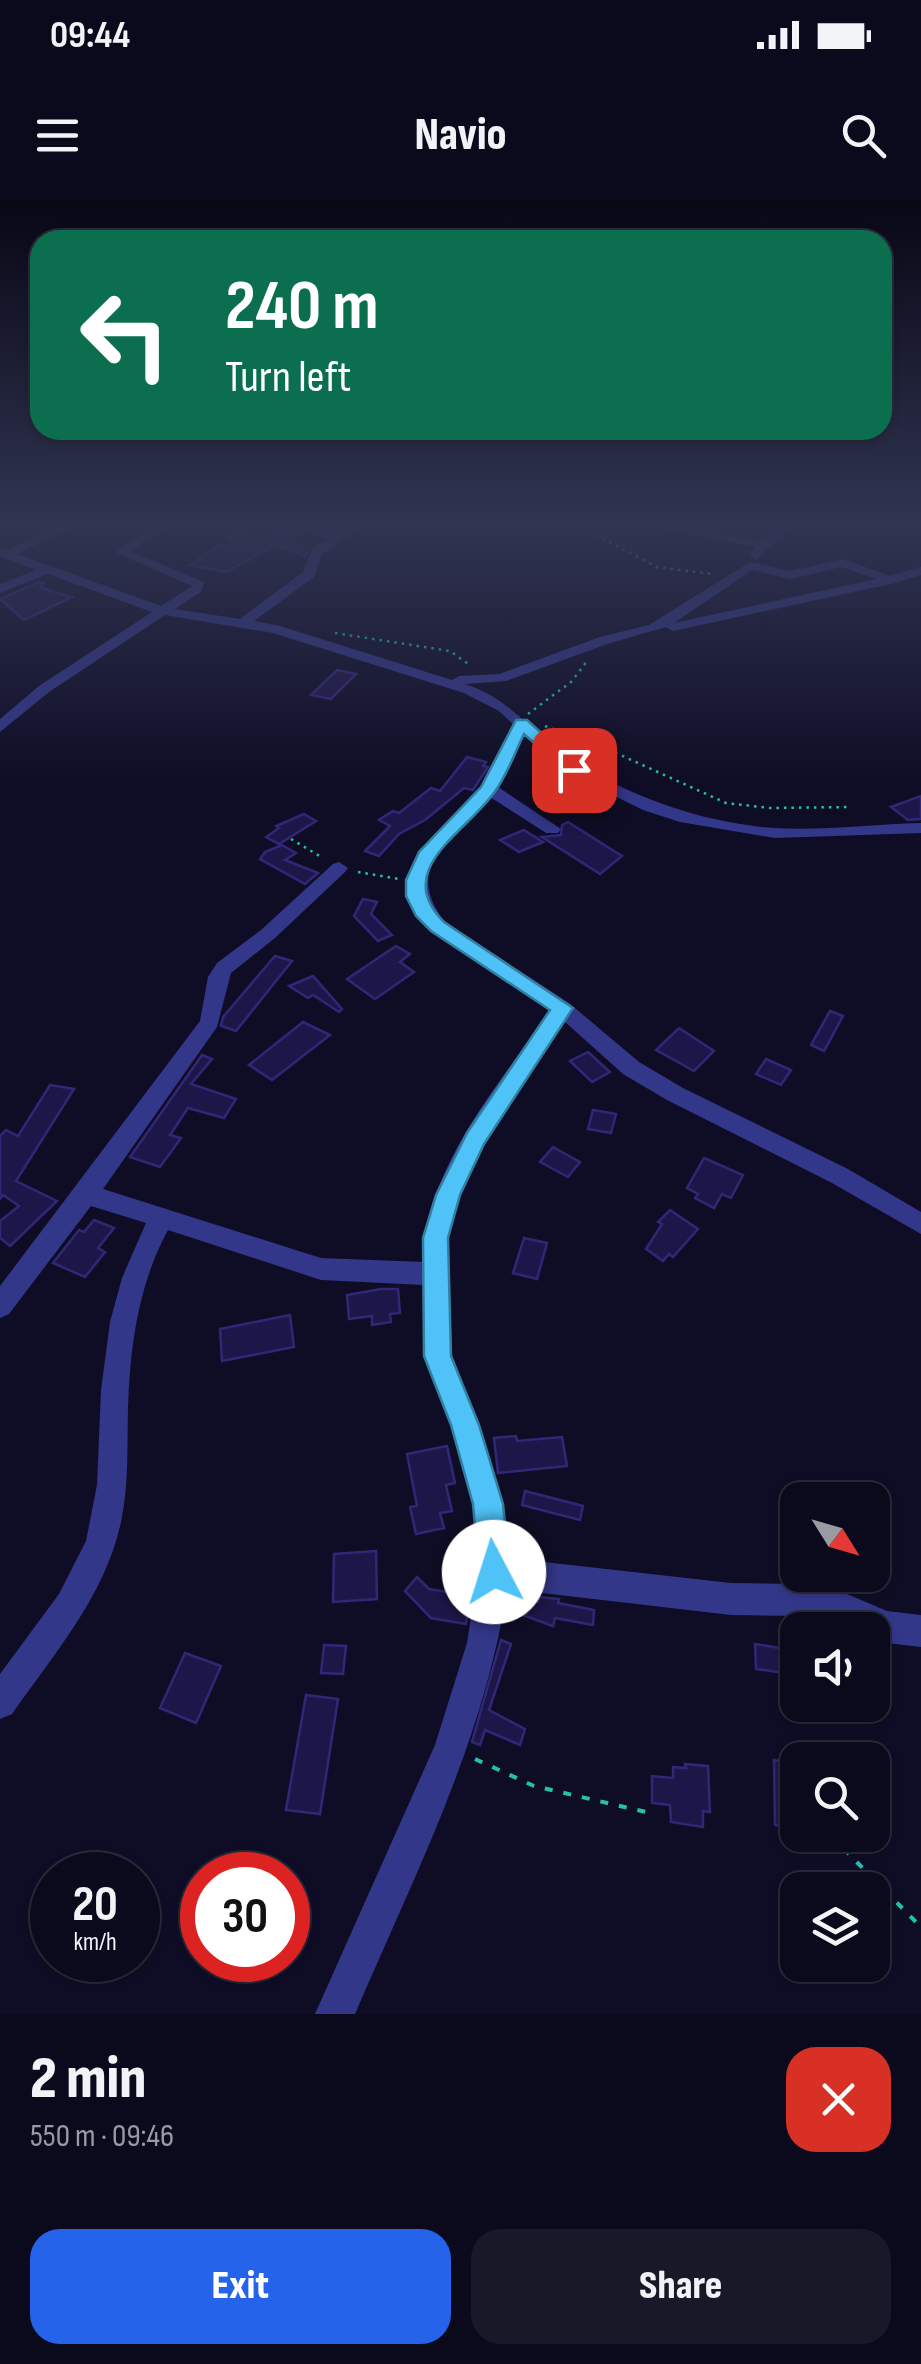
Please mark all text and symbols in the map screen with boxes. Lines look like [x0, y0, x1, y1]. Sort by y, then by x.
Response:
text: 09:44 [50, 13, 130, 58]
icon: menu [30, 108, 85, 163]
text: Navio [414, 108, 507, 163]
icon: search [836, 108, 891, 163]
text: 240 m [225, 265, 379, 349]
icon: left [60, 270, 190, 400]
text: Turn left [225, 350, 351, 405]
pin [532, 728, 617, 813]
icon: arrive [547, 743, 602, 798]
north arrow [780, 1482, 890, 1592]
map controls [780, 1482, 890, 1982]
position arrow [442, 1520, 546, 1624]
button: sound [780, 1612, 890, 1722]
button: search [780, 1742, 890, 1852]
speed limit sign: 30 [180, 1852, 310, 1982]
button: layers [780, 1872, 890, 1982]
text: 20 [72, 1875, 118, 1935]
text: km/h [73, 1927, 117, 1958]
text: 2 min [30, 2043, 146, 2115]
button: close [786, 2047, 891, 2152]
text: 550 m · 09:46 [30, 2117, 174, 2156]
button: Exit [30, 2229, 451, 2344]
button: Share [471, 2229, 891, 2344]

